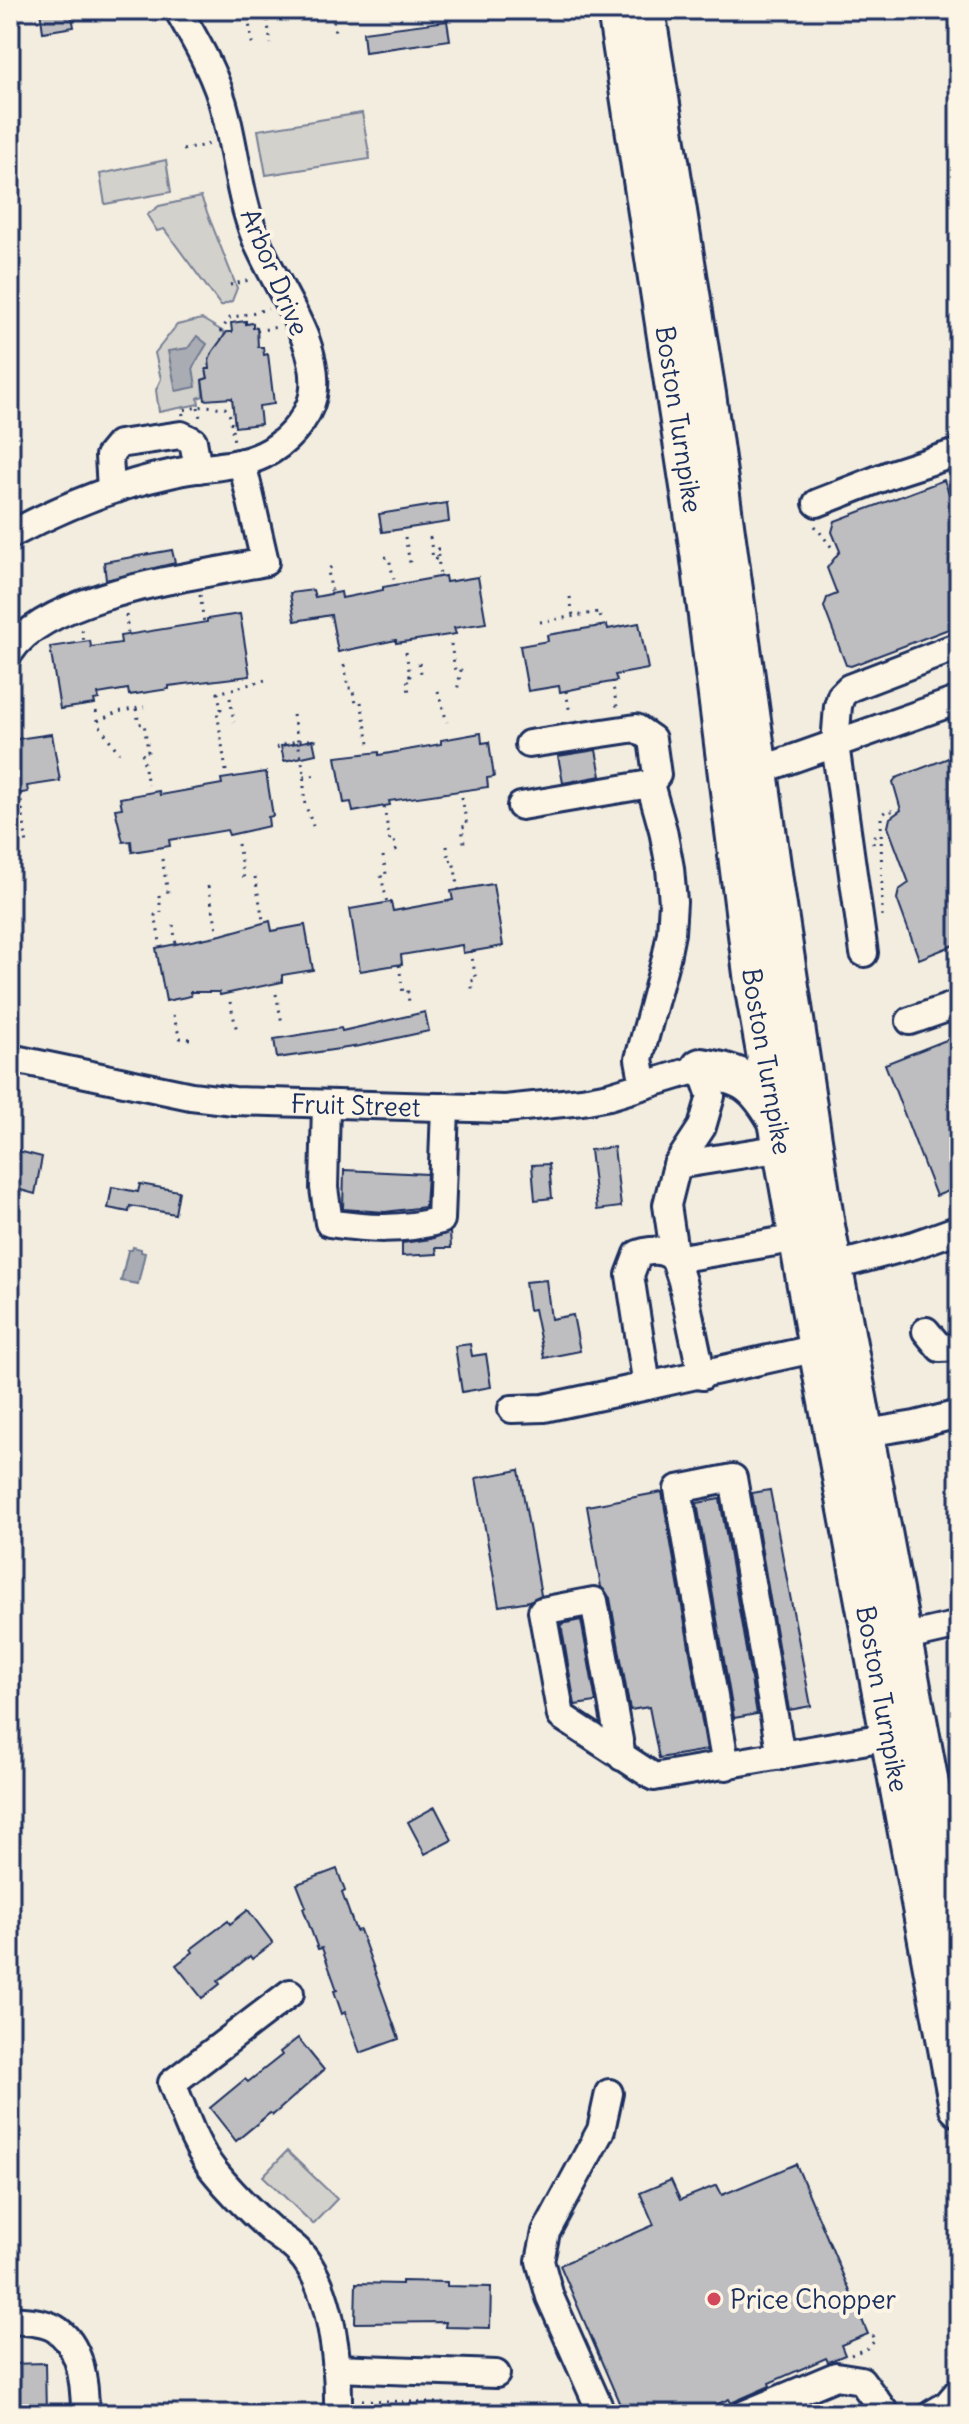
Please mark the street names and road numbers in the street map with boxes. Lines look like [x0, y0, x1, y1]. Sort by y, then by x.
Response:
street label: Arbor Drive [234, 204, 316, 340]
street label: Boston Turnpike [649, 324, 710, 515]
street label: Boston Turnpike [736, 966, 800, 1157]
street label: Fruit Street [290, 1086, 421, 1123]
street label: Boston Turnpike [850, 1603, 917, 1794]

